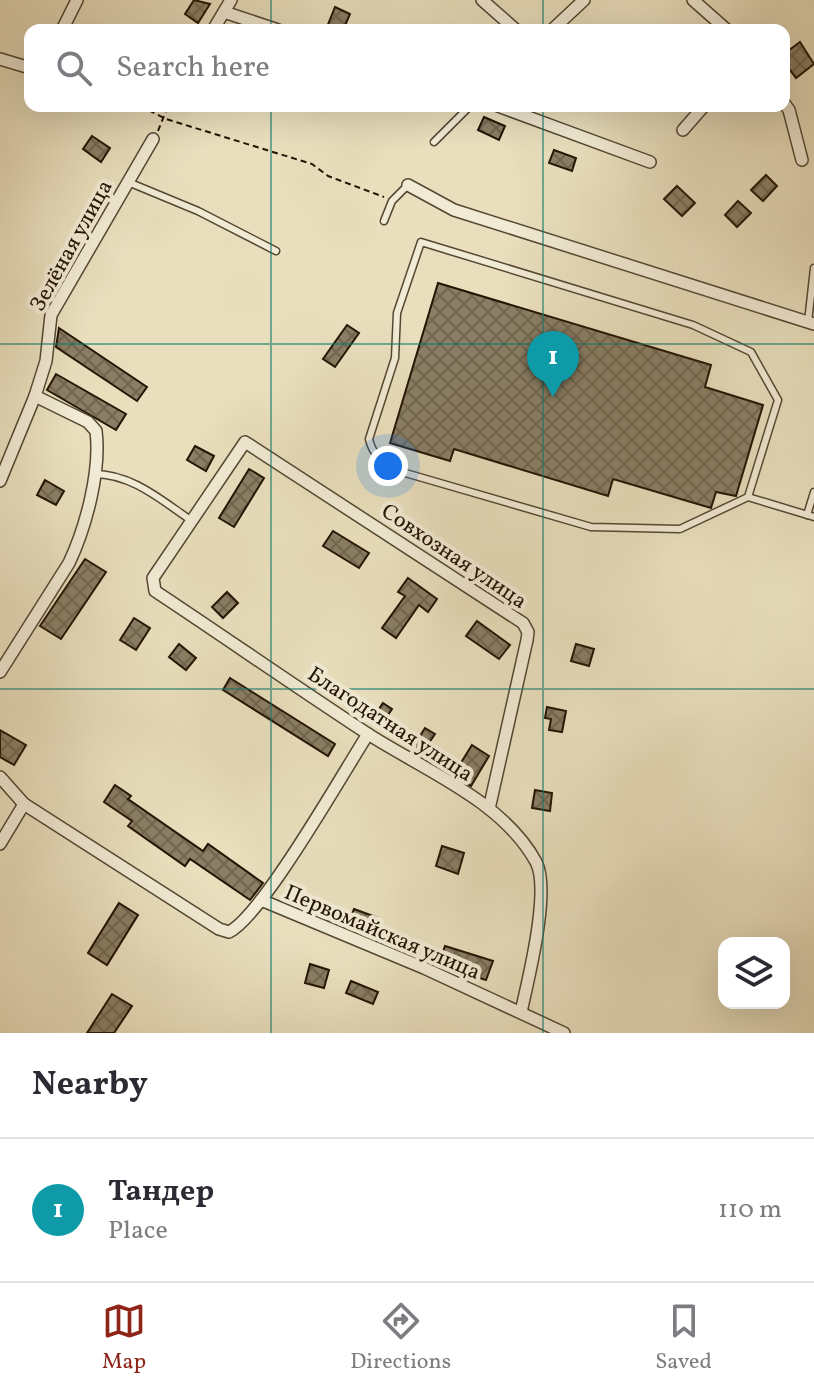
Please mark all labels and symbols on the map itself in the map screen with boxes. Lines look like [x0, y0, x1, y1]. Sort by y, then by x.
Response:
street label: Зелёная улица [23, 175, 121, 318]
pin: 1 [527, 331, 579, 397]
your location [368, 446, 408, 486]
street label: Совхозная улица [375, 497, 533, 617]
street label: Благодатная улица [301, 660, 479, 790]
street label: Первомайская улица [279, 878, 485, 989]

